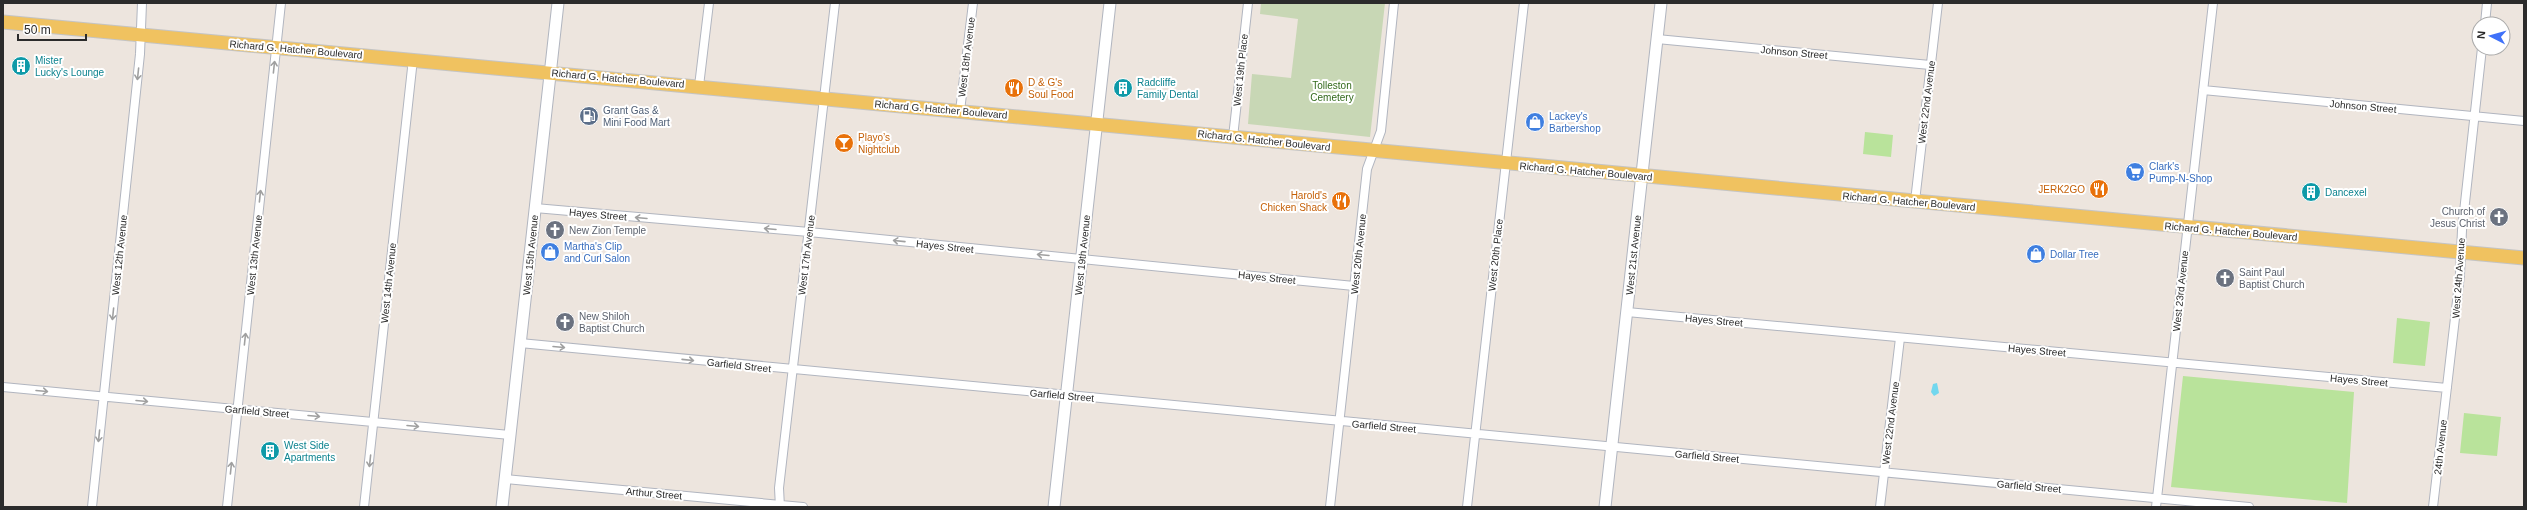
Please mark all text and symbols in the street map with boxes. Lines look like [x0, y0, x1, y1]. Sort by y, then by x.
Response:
scale bar [18, 16, 86, 42]
street label: West 18th Avenue [956, 16, 977, 98]
north arrow [2471, 16, 2511, 56]
text: 50 m [24, 23, 51, 37]
text: N [2475, 30, 2487, 40]
street label: West 19th Place [1231, 33, 1250, 107]
street label: Richard G. Hatcher Boulevard [229, 38, 363, 61]
street label: Johnson Street [1760, 44, 1828, 61]
building icon: Mister Lucky's Lounge [10, 55, 32, 77]
place label: Mister Lucky's Lounge [35, 55, 105, 78]
street label: West 22nd Avenue [1916, 59, 1937, 144]
one-way arrow [270, 60, 278, 73]
one-way arrow [134, 67, 141, 80]
street label: Richard G. Hatcher Boulevard [551, 67, 685, 90]
restaurant icon: D & G's Soul Food [1003, 77, 1025, 99]
place label: D & G's Soul Food [1028, 77, 1074, 100]
building icon: Radcliffe Family Dental [1112, 77, 1134, 99]
place label: Radcliffe Family Dental [1137, 77, 1198, 100]
park label: Tolleston Cemetery [1310, 80, 1354, 103]
street label: Richard G. Hatcher Boulevard [874, 98, 1008, 121]
street label: Johnson Street [2329, 98, 2397, 115]
fuel station icon: Grant Gas & Mini Food Mart [578, 105, 600, 127]
place label: Grant Gas & Mini Food Mart [603, 105, 670, 128]
shop icon: Lackey's Barbershop [1524, 111, 1546, 133]
place label: Lackey's Barbershop [1549, 111, 1601, 134]
street label: Richard G. Hatcher Boulevard [1197, 128, 1331, 153]
bar icon: Playo’s Nightclub [833, 132, 855, 154]
place label: Playo’s Nightclub [858, 132, 900, 155]
street label: Richard G. Hatcher Boulevard [1519, 160, 1653, 183]
supermarket icon: Clark's Pump-N-Shop [2124, 161, 2146, 183]
place label: Clark's Pump-N-Shop [2149, 161, 2213, 184]
restaurant icon: JERK2GO [2088, 178, 2110, 200]
building icon: Dancexel [2300, 181, 2322, 203]
place label: JERK2GO [2038, 184, 2085, 195]
place label: Dancexel [2325, 187, 2367, 198]
one-way arrow [256, 190, 264, 203]
place label: Harold's Chicken Shack [1260, 190, 1328, 213]
restaurant icon: Harold's Chicken Shack [1330, 190, 1352, 212]
street label: Richard G. Hatcher Boulevard [1842, 190, 1976, 213]
street label: Hayes Street [569, 206, 627, 223]
place label: Church of Jesus Christ [2430, 206, 2485, 229]
church icon: Church of Jesus Christ [2488, 206, 2510, 228]
street label: West 20th Avenue [1349, 213, 1368, 295]
street label: West 12th Avenue [110, 214, 129, 296]
street label: West 13th Avenue [245, 214, 264, 296]
street label: West 15th Avenue [521, 214, 540, 296]
one-way arrow [635, 214, 648, 221]
street label: West 17th Avenue [796, 214, 817, 296]
street label: West 19th Avenue [1073, 214, 1092, 296]
street label: West 21st Avenue [1624, 214, 1643, 296]
street label: West 20th Place [1486, 218, 1505, 292]
church icon: New Zion Temple [544, 219, 566, 241]
street label: Richard G. Hatcher Boulevard [2164, 220, 2298, 243]
place label: New Zion Temple [569, 225, 647, 236]
one-way arrow [764, 225, 777, 232]
one-way arrow [893, 237, 906, 245]
street label: West 24th Avenue [2450, 237, 2467, 319]
street label: Hayes Street [916, 238, 974, 255]
shop icon: Martha's Clip and Curl Salon [539, 241, 561, 263]
place label: Martha's Clip and Curl Salon [564, 241, 630, 264]
street label: West 14th Avenue [379, 242, 398, 324]
shop icon: Dollar Tree [2025, 243, 2047, 265]
place label: Dollar Tree [2050, 249, 2099, 260]
street label: West 23rd Avenue [2171, 250, 2190, 332]
one-way arrow [1037, 252, 1050, 259]
church icon: Saint Paul Baptist Church [2214, 267, 2236, 289]
place label: Saint Paul Baptist Church [2239, 267, 2305, 290]
street label: Hayes Street [1238, 269, 1296, 286]
one-way arrow [109, 307, 116, 320]
church icon: New Shiloh Baptist Church [554, 311, 576, 333]
place label: New Shiloh Baptist Church [579, 311, 645, 334]
street label: Hayes Street [1685, 312, 1743, 329]
one-way arrow [241, 333, 249, 346]
street label: Hayes Street [2008, 342, 2066, 359]
one-way arrow [552, 343, 565, 351]
one-way arrow [681, 356, 694, 363]
street label: Garfield Street [706, 357, 772, 374]
street label: Hayes Street [2330, 372, 2388, 389]
street label: West 22nd Avenue [1880, 380, 1901, 465]
street label: Garfield Street [1029, 387, 1095, 404]
one-way arrow [35, 388, 48, 395]
one-way arrow [135, 397, 148, 404]
street label: Garfield Street [224, 403, 290, 420]
one-way arrow [307, 413, 320, 420]
street label: Garfield Street [1351, 418, 1417, 435]
street label: 24th Avenue [2432, 418, 2449, 475]
one-way arrow [406, 422, 419, 429]
one-way arrow [96, 429, 103, 442]
building icon: West Side Apartments [259, 440, 281, 462]
place label: West Side Apartments [284, 440, 335, 463]
street label: Garfield Street [1674, 448, 1740, 465]
one-way arrow [366, 454, 373, 467]
one-way arrow [227, 462, 235, 475]
street label: Garfield Street [1996, 478, 2062, 495]
street label: Arthur Street [625, 486, 683, 501]

